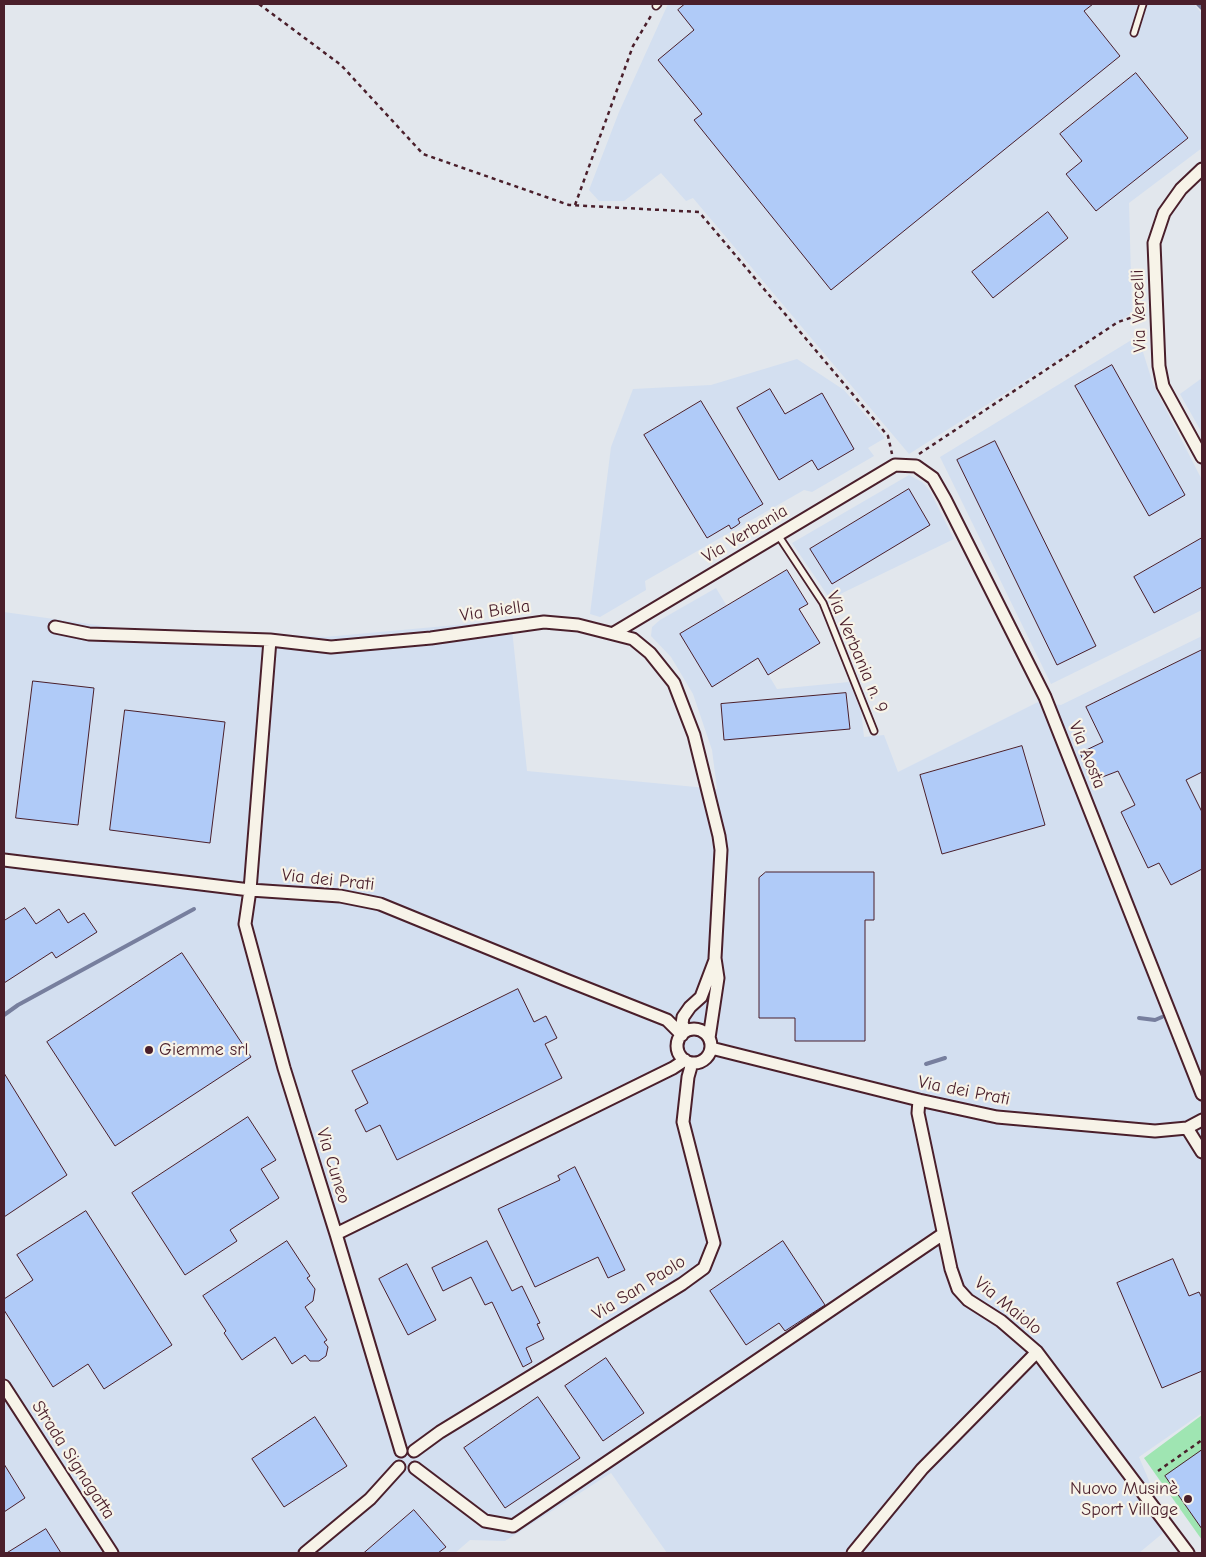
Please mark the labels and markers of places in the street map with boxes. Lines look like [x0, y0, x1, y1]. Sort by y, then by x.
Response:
place label: Giemme srl [159, 1039, 248, 1061]
marker: Giemme srl [143, 1044, 155, 1056]
place label: Nuovo Musinè Sport Village [1070, 1478, 1178, 1520]
marker: Nuovo Musinè Sport Village [1182, 1493, 1194, 1505]

